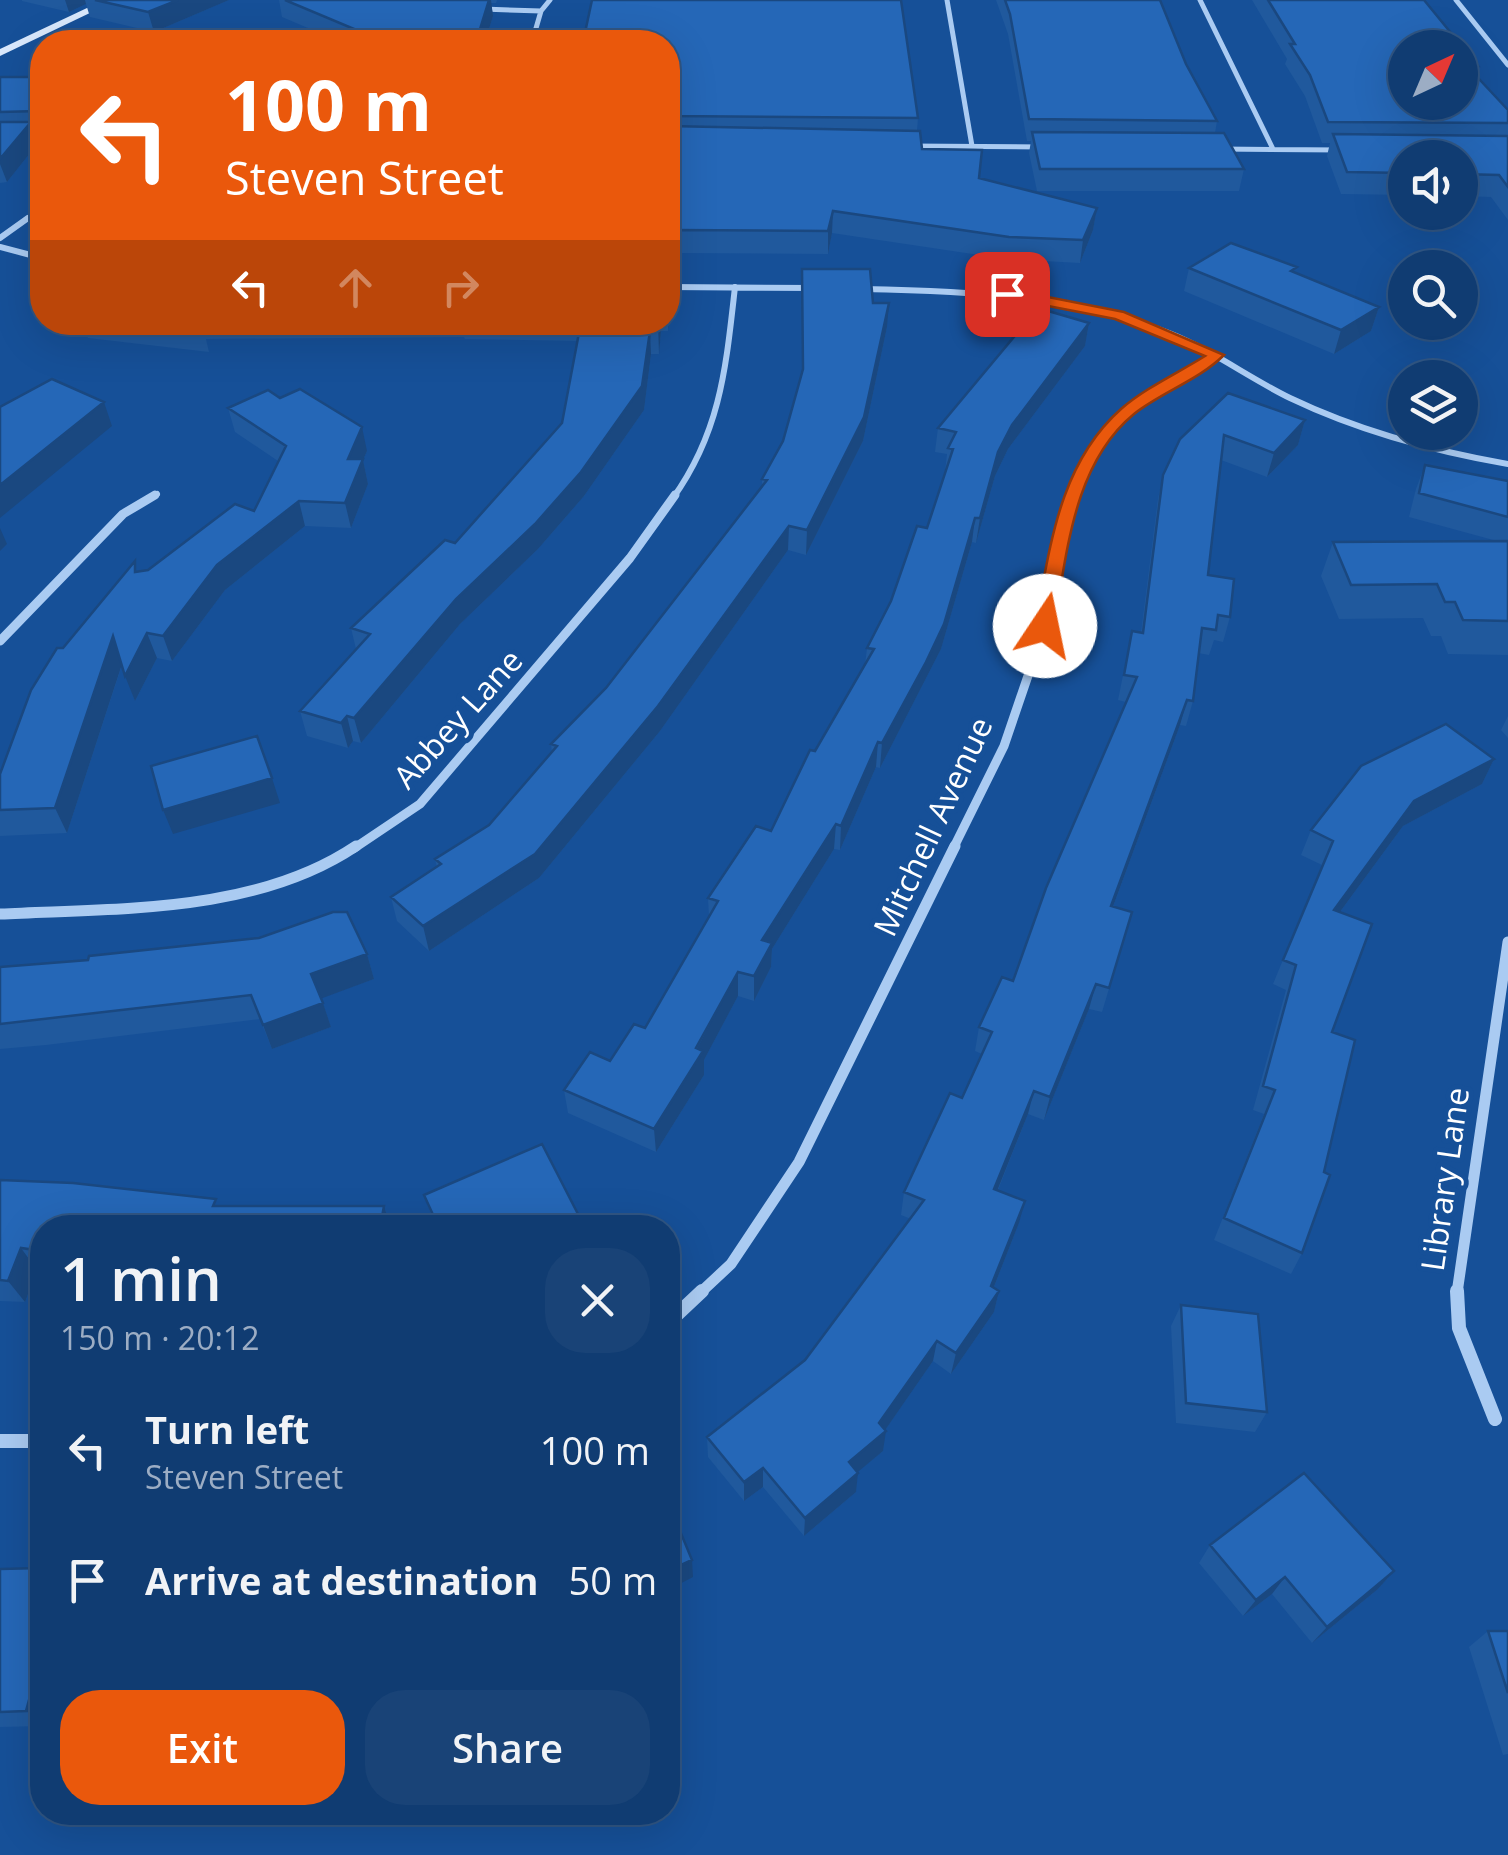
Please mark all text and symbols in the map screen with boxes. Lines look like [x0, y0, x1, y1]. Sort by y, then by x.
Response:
north arrow [1388, 30, 1478, 120]
map controls [1388, 30, 1478, 450]
text: 100 m [225, 56, 432, 152]
icon: left [60, 70, 190, 200]
button: sound [1388, 140, 1478, 230]
text: Steven Street [225, 147, 504, 208]
button: search [1388, 250, 1478, 340]
pin [965, 252, 1050, 337]
icon: left [223, 260, 278, 315]
icon: ahead [328, 260, 383, 315]
icon: right [433, 260, 488, 315]
icon: arrive [980, 267, 1035, 322]
button: layers [1388, 360, 1478, 450]
position arrow [993, 574, 1097, 678]
street label: Abbey Lane [383, 639, 531, 797]
street label: Mitchell Avenue [862, 709, 1002, 943]
street label: Library Lane [1410, 1085, 1478, 1273]
text: 1 min [60, 1237, 222, 1319]
button: close [545, 1248, 650, 1353]
text: 150 m · 20:12 [60, 1316, 259, 1359]
text: Turn left [145, 1403, 309, 1455]
icon: left [60, 1423, 115, 1478]
text: 100 m [540, 1424, 650, 1476]
text: Steven Street [145, 1455, 343, 1498]
icon: arrive [60, 1553, 115, 1608]
text: Arrive at destination [145, 1554, 539, 1606]
text: 50 m [569, 1554, 657, 1606]
button: Exit [60, 1690, 345, 1805]
button: Share [365, 1690, 650, 1805]

